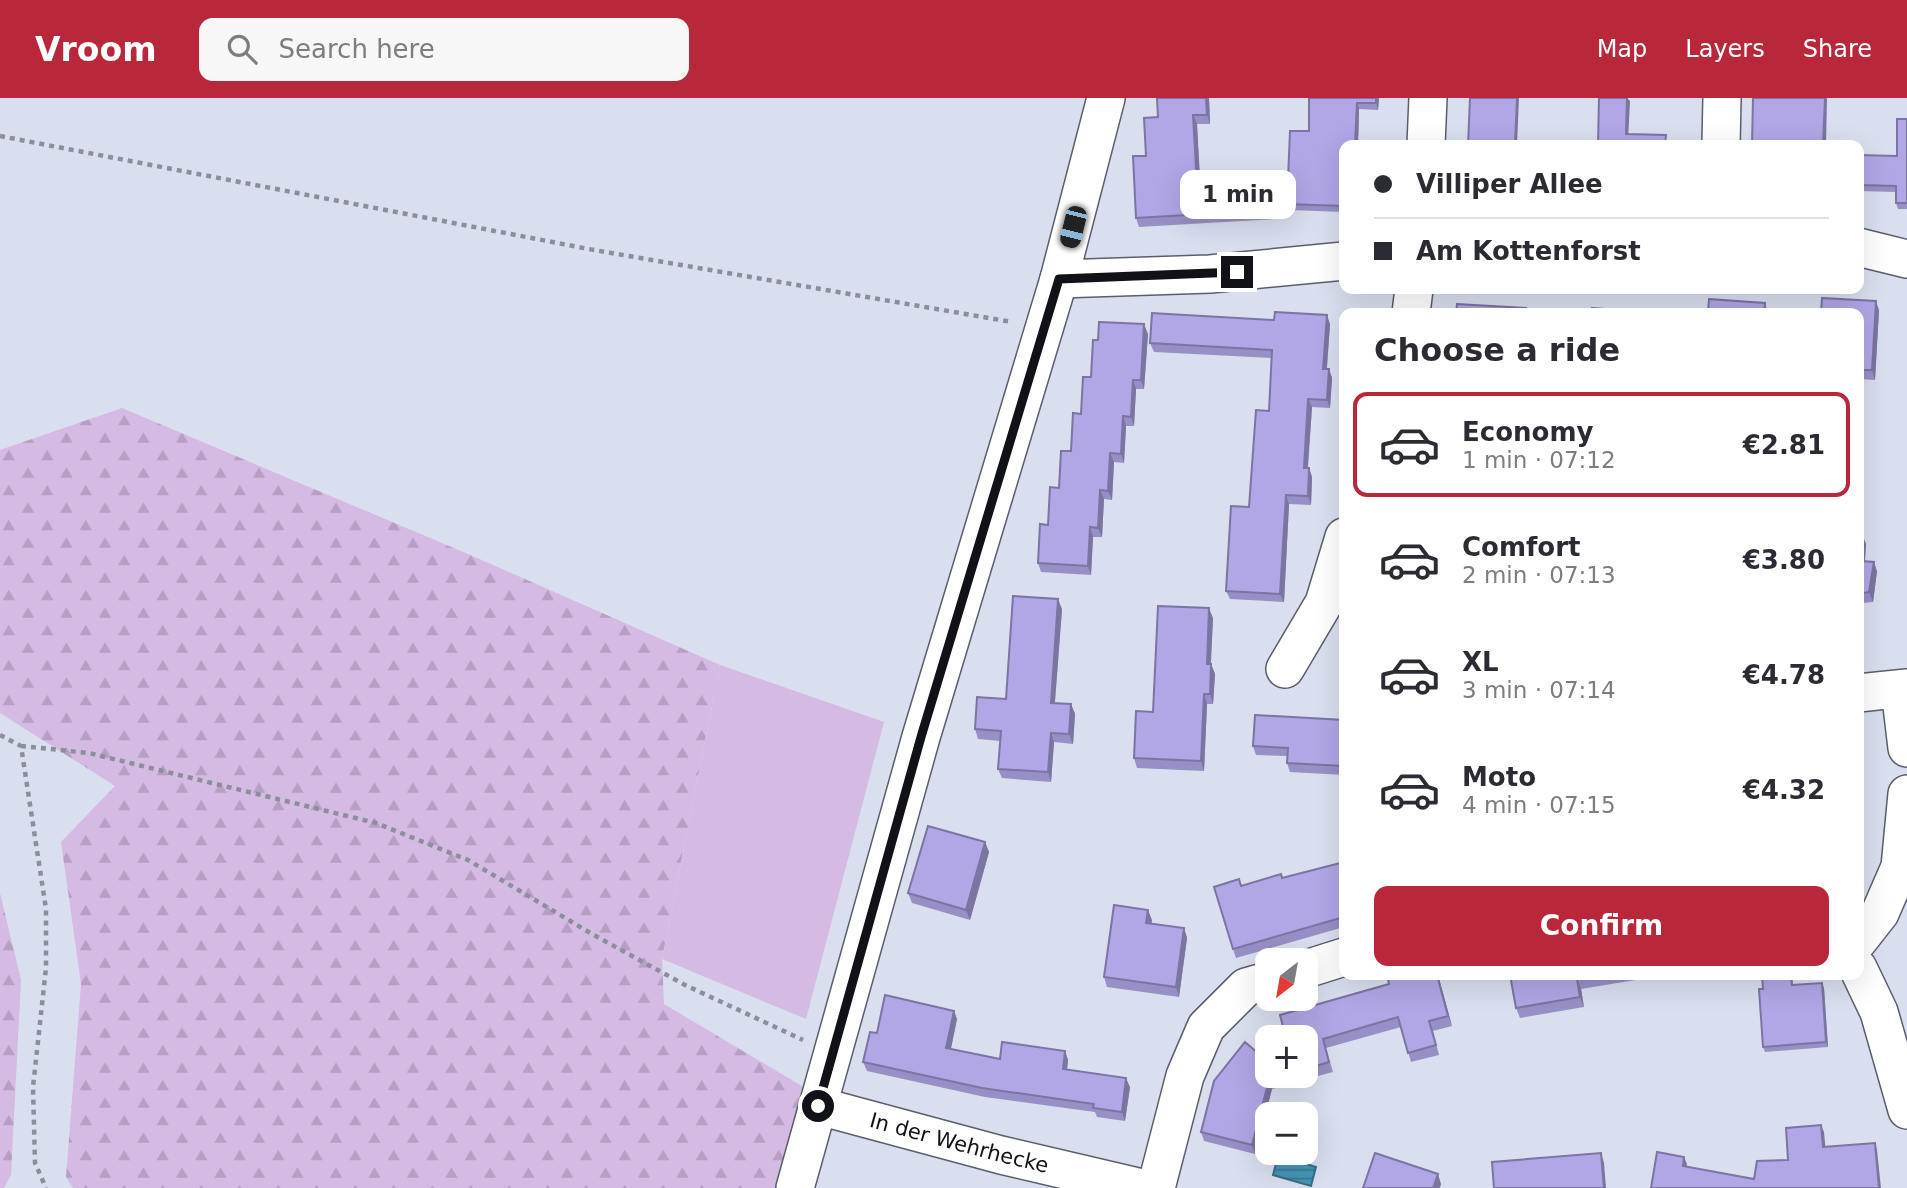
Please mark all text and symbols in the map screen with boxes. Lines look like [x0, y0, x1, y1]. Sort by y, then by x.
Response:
search box [199, 18, 689, 81]
text: Vroom [35, 30, 157, 69]
icon: search [223, 30, 261, 68]
text: Search here [279, 34, 435, 64]
text: Map [1597, 35, 1647, 63]
text: Layers [1685, 35, 1765, 63]
text: Share [1803, 35, 1872, 63]
text: Villiper Allee [1416, 169, 1603, 199]
callout: 1 min [1179, 170, 1295, 220]
text: 1 min [1202, 181, 1274, 207]
car [1058, 204, 1089, 250]
text: Am Kottenforst [1416, 236, 1641, 266]
route end [1221, 256, 1253, 288]
text: Choose a ride [1374, 331, 1620, 369]
icon: car [1378, 413, 1441, 476]
text: Economy [1462, 417, 1593, 447]
text: €2.81 [1743, 430, 1825, 460]
text: 1 min · 07:12 [1462, 447, 1616, 473]
icon: car [1378, 528, 1441, 591]
text: Comfort [1462, 532, 1580, 562]
text: €3.80 [1743, 545, 1825, 575]
text: 2 min · 07:13 [1462, 562, 1616, 588]
icon: car [1378, 643, 1441, 706]
text: XL [1462, 647, 1499, 677]
text: €4.78 [1743, 660, 1825, 690]
text: 3 min · 07:14 [1462, 677, 1616, 703]
icon: car [1378, 758, 1441, 821]
text: Moto [1462, 762, 1536, 792]
text: €4.32 [1743, 775, 1825, 805]
text: 4 min · 07:15 [1462, 792, 1616, 818]
button: Confirm [1374, 886, 1829, 966]
north arrow [1255, 948, 1318, 1012]
map controls [1255, 948, 1318, 1165]
button: + [1255, 1025, 1318, 1088]
route start [802, 1090, 834, 1122]
button: − [1255, 1102, 1318, 1165]
street label: In der Wehrhecke [867, 1108, 1051, 1178]

